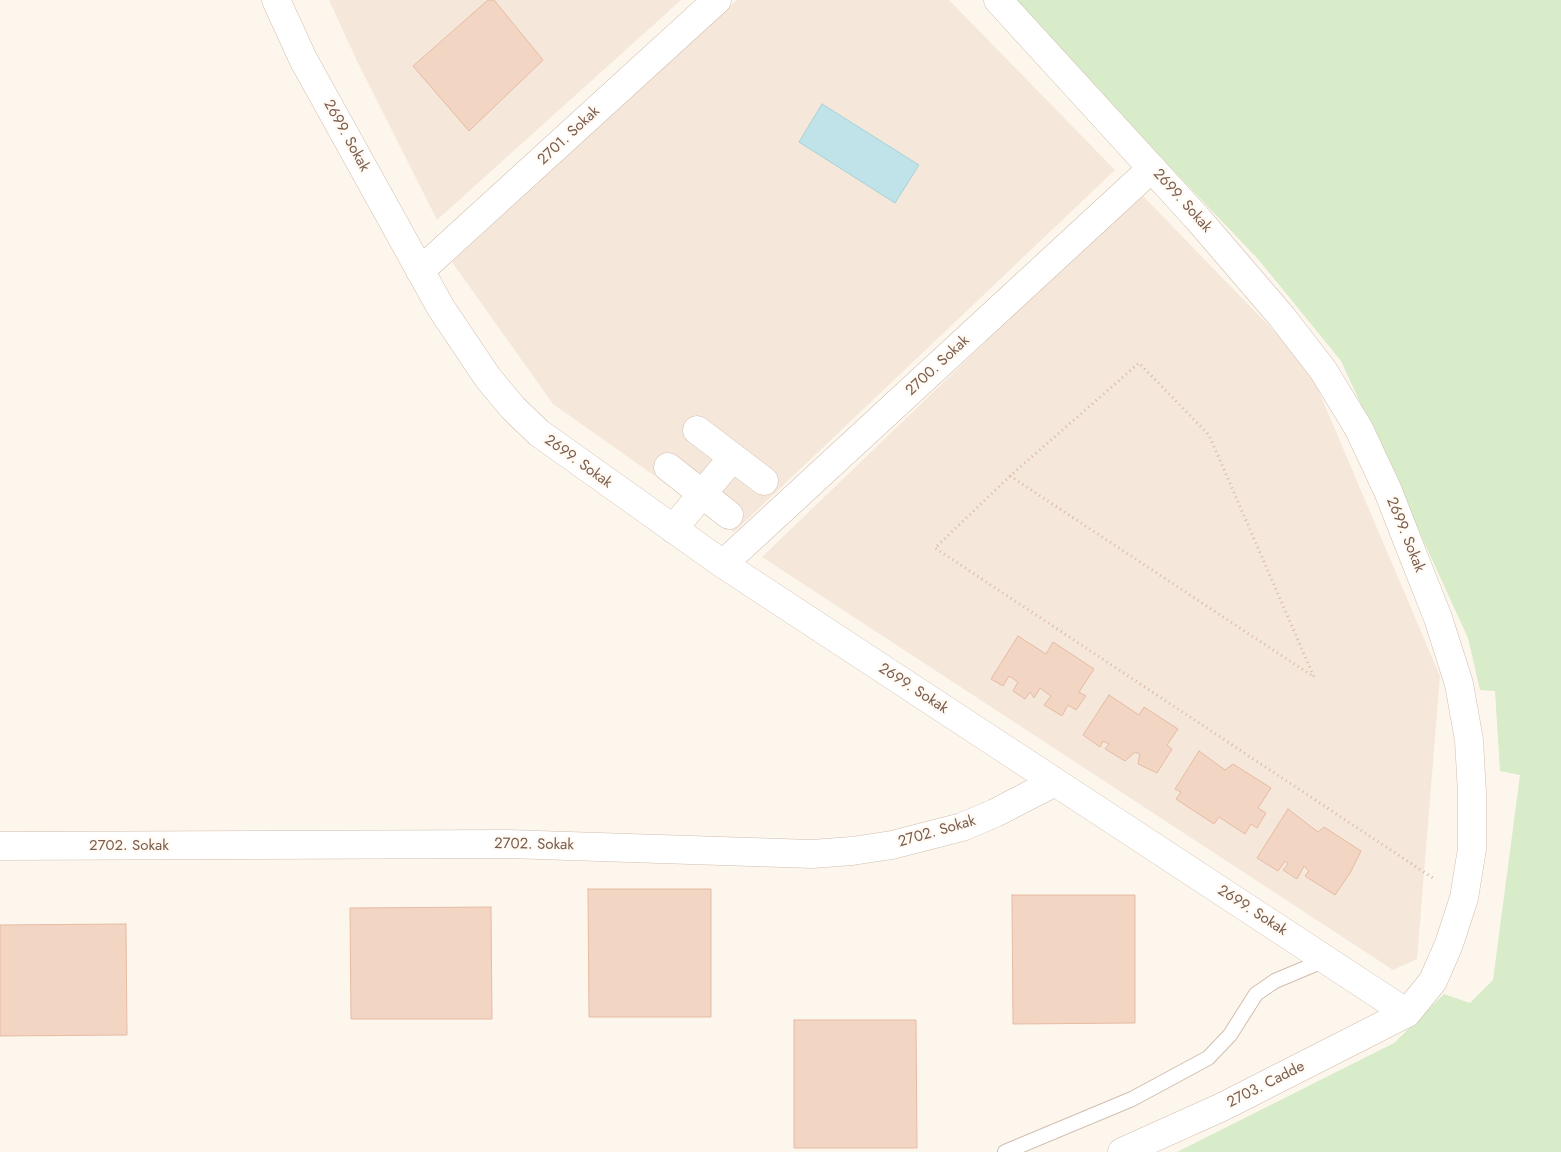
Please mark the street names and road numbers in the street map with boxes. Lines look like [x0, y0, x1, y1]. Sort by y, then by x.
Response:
street label: 2699. Sokak [319, 97, 373, 175]
street label: 2701. Sokak [534, 103, 604, 169]
street label: 2699. Sokak [1149, 166, 1215, 236]
street label: 2700. Sokak [903, 332, 973, 400]
street label: 2699. Sokak [541, 431, 615, 493]
street label: 2699. Sokak [1382, 495, 1428, 575]
street label: 2699. Sokak [875, 660, 951, 718]
street label: 2702. Sokak [896, 812, 978, 852]
street label: 2702. Sokak [494, 835, 574, 855]
street label: 2702. Sokak [89, 837, 169, 855]
street label: 2699. Sokak [1214, 882, 1290, 940]
street label: 2703. Cadde [1224, 1058, 1308, 1112]

